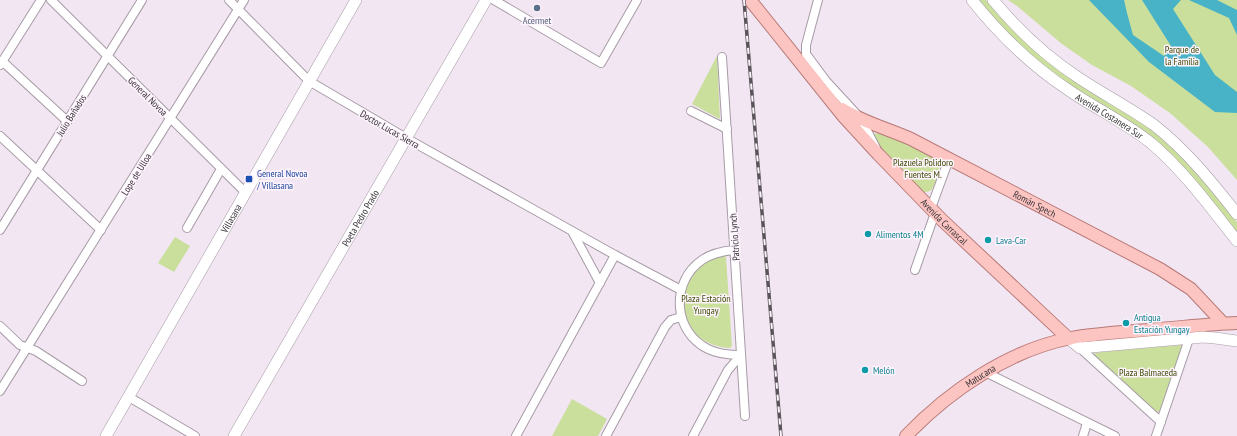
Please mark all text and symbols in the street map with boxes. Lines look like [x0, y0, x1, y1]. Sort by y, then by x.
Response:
marker: Acermet [532, 3, 542, 13]
place label: Acermet [523, 14, 551, 27]
park label: Parque de la Familia [1165, 43, 1199, 68]
street label: General Novoa [125, 74, 170, 119]
street label: Julio Bañados [53, 91, 90, 139]
street label: Avenida Costanera Sur [1073, 91, 1146, 142]
street label: Doctor Lucas Sierra [358, 107, 422, 152]
street label: Lope de Ulloa [118, 151, 154, 198]
park label: Plazuela Polidoro Fuentes M. [893, 156, 953, 181]
place label: General Novoa / Villasana [256, 167, 308, 192]
marker: General Novoa / Villasana [244, 174, 254, 184]
street label: Poeta Pedro Prado [339, 187, 382, 249]
street label: Román Spech [1011, 188, 1058, 221]
street label: Avenida Carrascal [918, 196, 971, 248]
street label: Villasana [217, 202, 245, 236]
street label: Patricio Lynch [726, 213, 743, 261]
place label: Alimentos 4M [876, 228, 924, 241]
marker: Alimentos 4M [863, 229, 873, 239]
place label: Lava-Car [996, 234, 1026, 247]
marker: Lava-Car [983, 235, 993, 245]
park label: Plaza Estación Yungay [681, 292, 731, 317]
place label: Antigua Estación Yungay [1134, 311, 1190, 336]
marker: Antigua Estación Yungay [1121, 318, 1131, 328]
street label: Matucana [963, 362, 998, 390]
place label: Melón [873, 364, 895, 377]
marker: Melón [860, 365, 870, 375]
park label: Plaza Balmaceda [1119, 366, 1177, 379]

